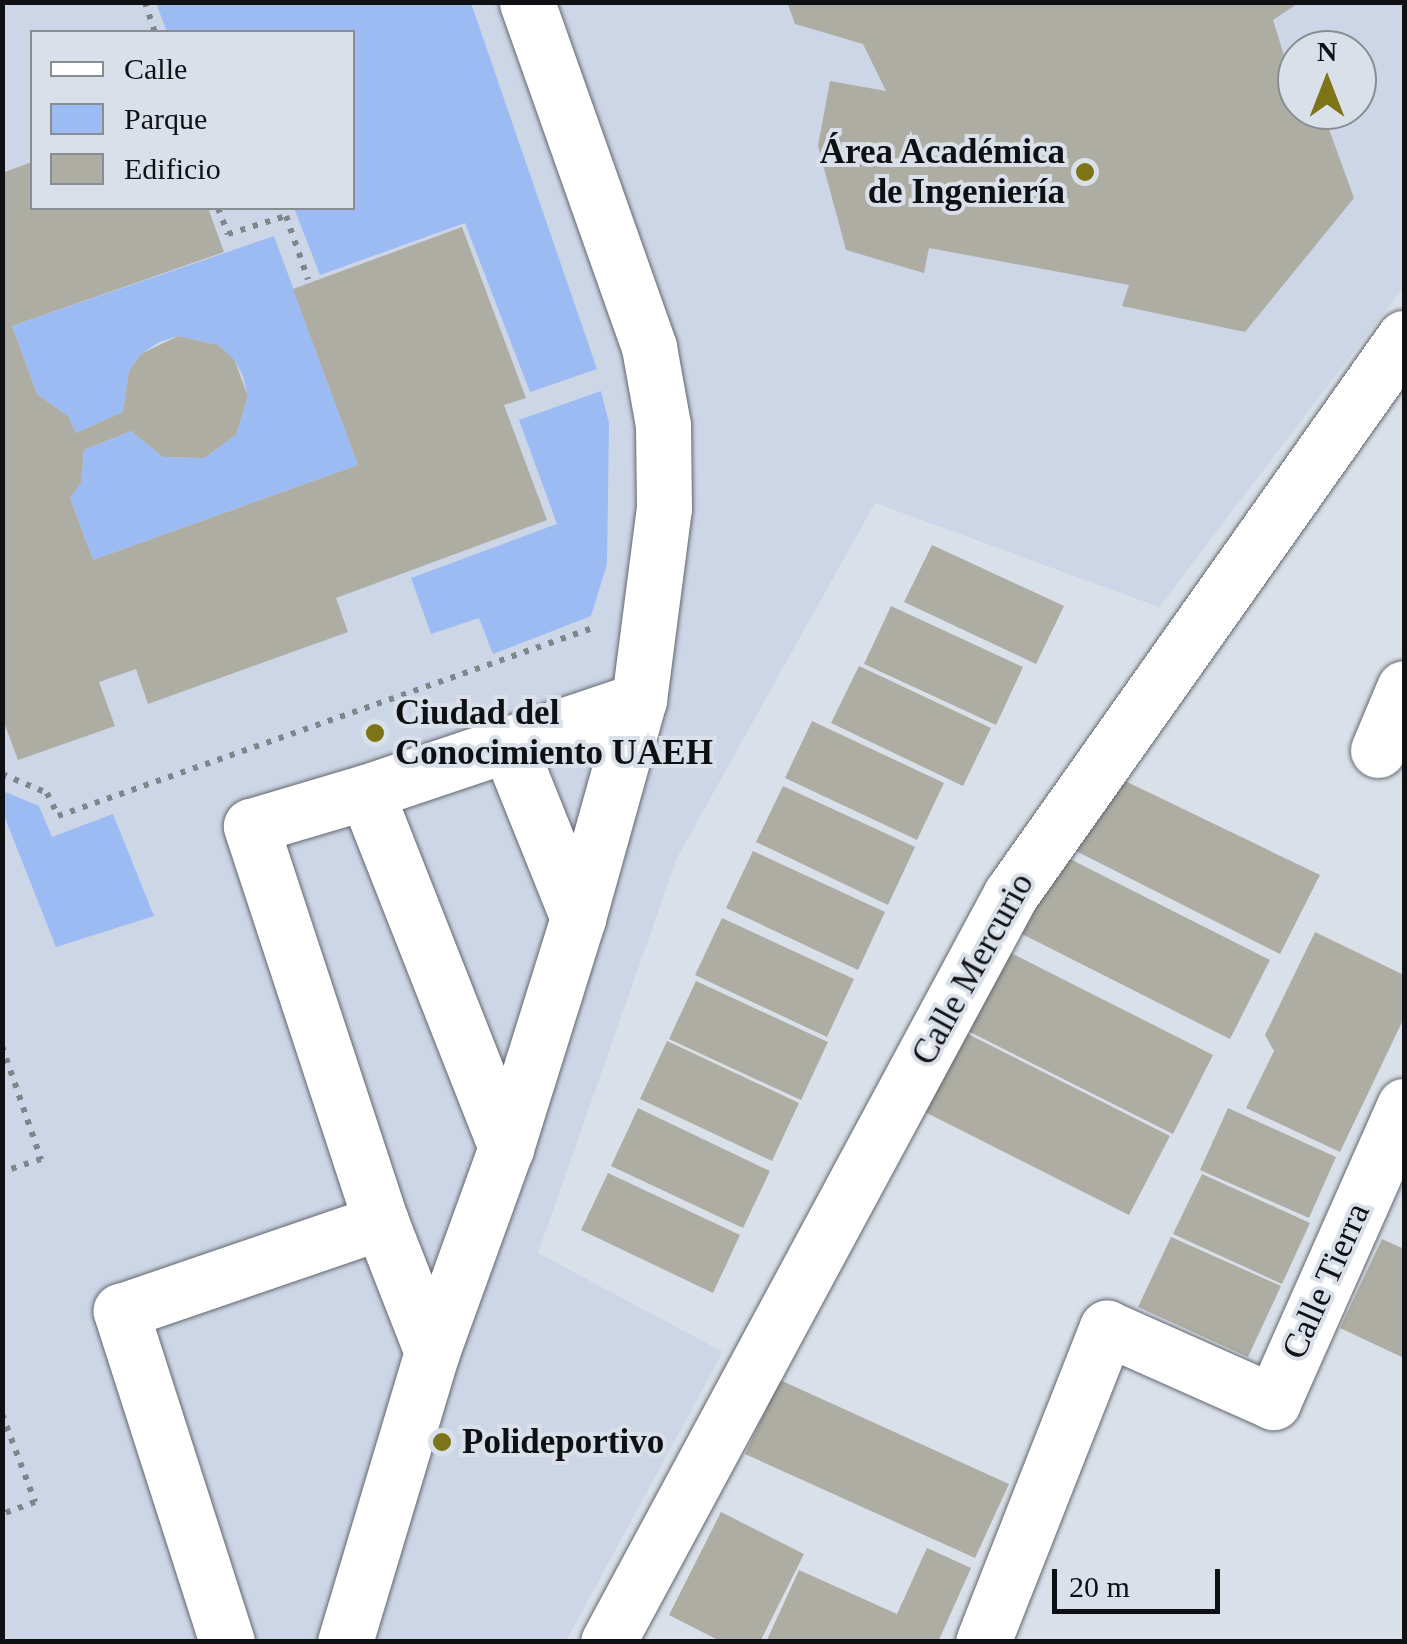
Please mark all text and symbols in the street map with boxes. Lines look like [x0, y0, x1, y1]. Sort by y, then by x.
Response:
legend [30, 30, 355, 210]
north arrow [1277, 30, 1377, 130]
text: N [1317, 36, 1337, 67]
text: Calle [124, 52, 187, 85]
text: Parque [124, 102, 207, 135]
place label: Área Académica de Ingeniería [818, 131, 1065, 213]
text: Edificio [124, 152, 221, 185]
marker: Área Académica de Ingeniería [1074, 161, 1096, 183]
place label: Ciudad del Conocimiento UAEH [395, 692, 713, 774]
marker: Ciudad del Conocimiento UAEH [364, 722, 386, 744]
street label: Calle Mercurio [903, 866, 1043, 1072]
street label: Calle Tierra [1273, 1196, 1379, 1366]
place label: Polideportivo [462, 1421, 664, 1463]
marker: Polideportivo [431, 1431, 453, 1453]
scale bar [1057, 1549, 1224, 1611]
text: 20 m [1069, 1570, 1130, 1603]

